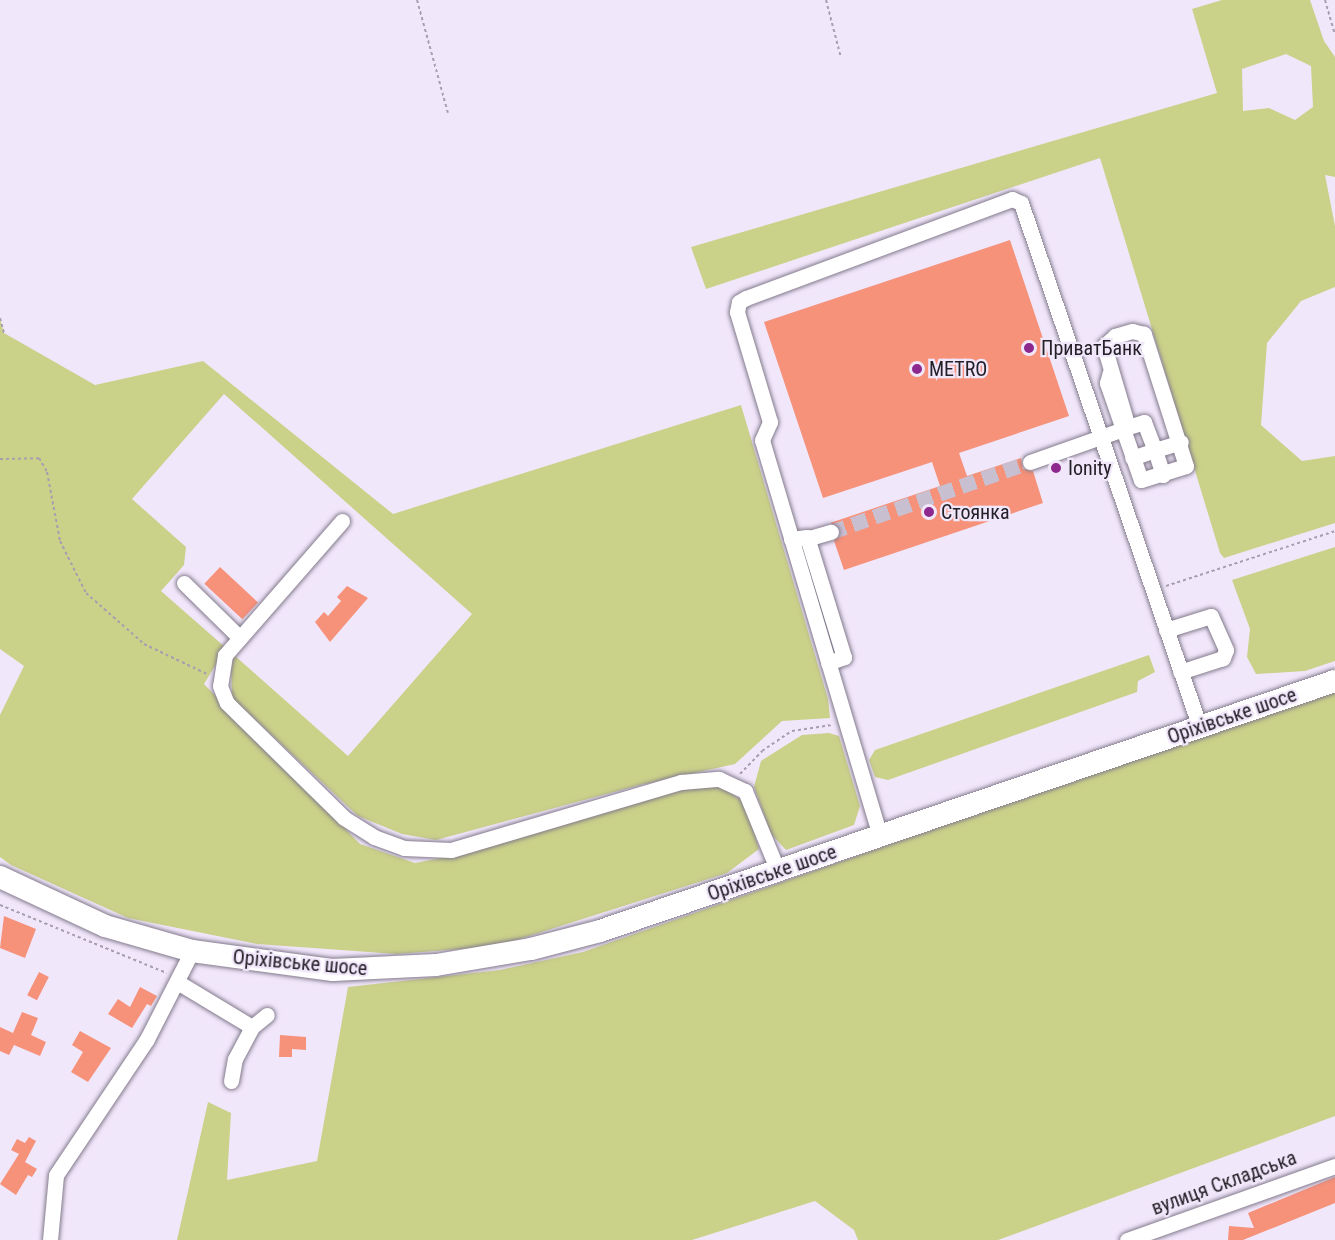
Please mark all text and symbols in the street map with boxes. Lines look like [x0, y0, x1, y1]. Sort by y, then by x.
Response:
place label: ПриватБанк [1041, 336, 1142, 360]
marker: ПриватБанк [1022, 341, 1036, 355]
place label: METRO [929, 357, 987, 381]
marker: METRO [910, 362, 924, 376]
place label: Ionity [1068, 456, 1112, 480]
marker: Ionity [1049, 461, 1063, 475]
place label: Стоянка [941, 500, 1009, 524]
marker: Стоянка [922, 505, 936, 519]
street label: Оріхівське шосе [1164, 683, 1300, 749]
street label: Оріхівське шосе [704, 840, 840, 906]
street label: Оріхівське шосе [232, 945, 368, 981]
street label: вулиця Складська [1148, 1146, 1300, 1220]

